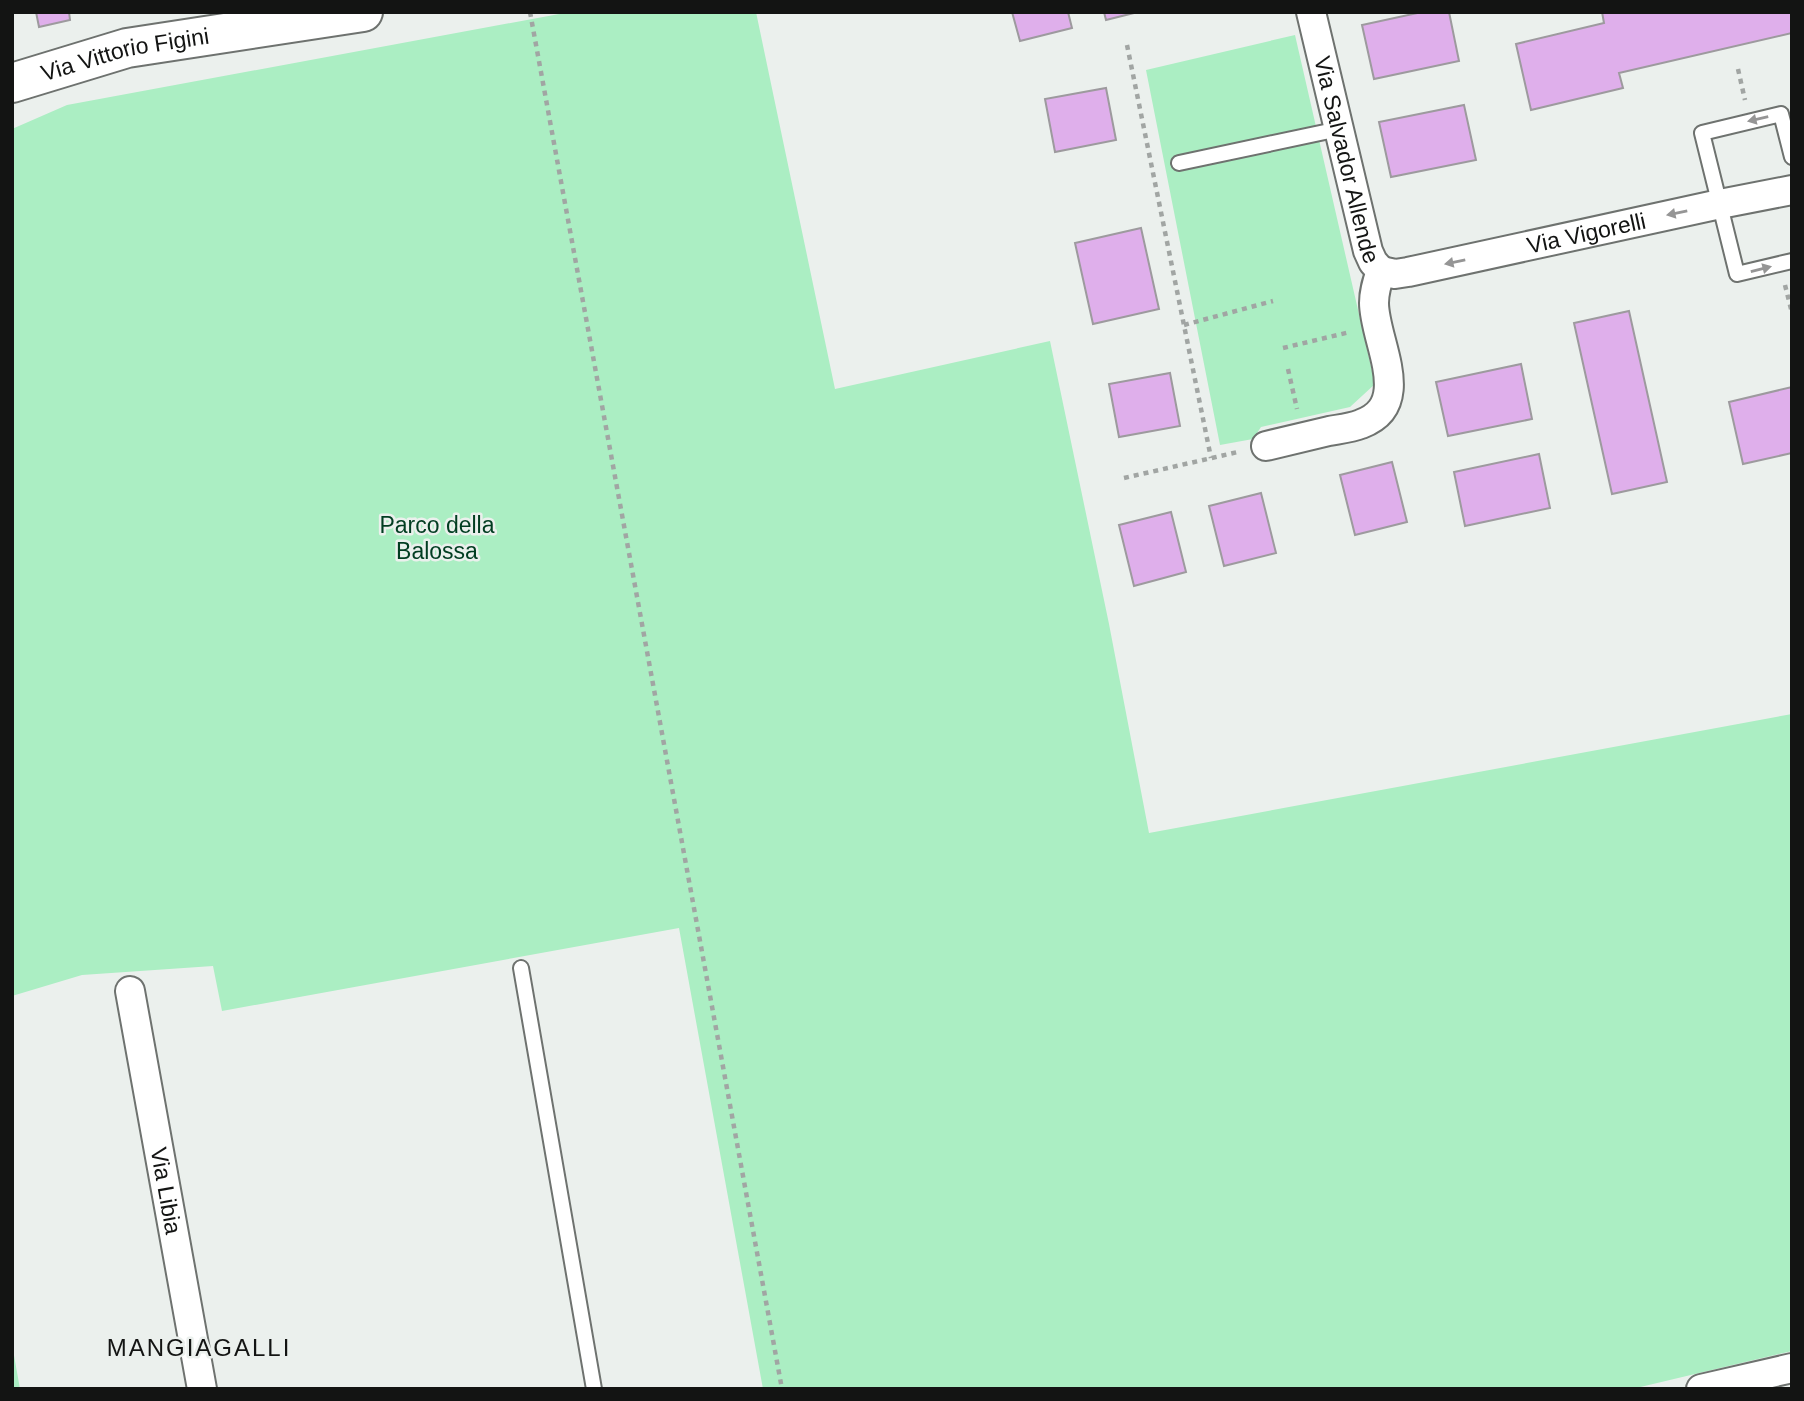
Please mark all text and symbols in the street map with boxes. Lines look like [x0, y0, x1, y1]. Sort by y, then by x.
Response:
street label: Via Vittorio Figini [38, 23, 211, 86]
street label: Via Salvador Allende [1309, 54, 1385, 268]
one-way arrow [1747, 114, 1769, 125]
street label: Via Vigorelli [1525, 208, 1648, 259]
one-way arrow [1666, 208, 1688, 219]
one-way arrow [1444, 257, 1466, 268]
one-way arrow [1750, 263, 1772, 274]
park label: Parco della Balossa [379, 512, 495, 564]
street label: Via Libia [146, 1145, 187, 1237]
district label: MANGIAGALLI [107, 1334, 291, 1361]

